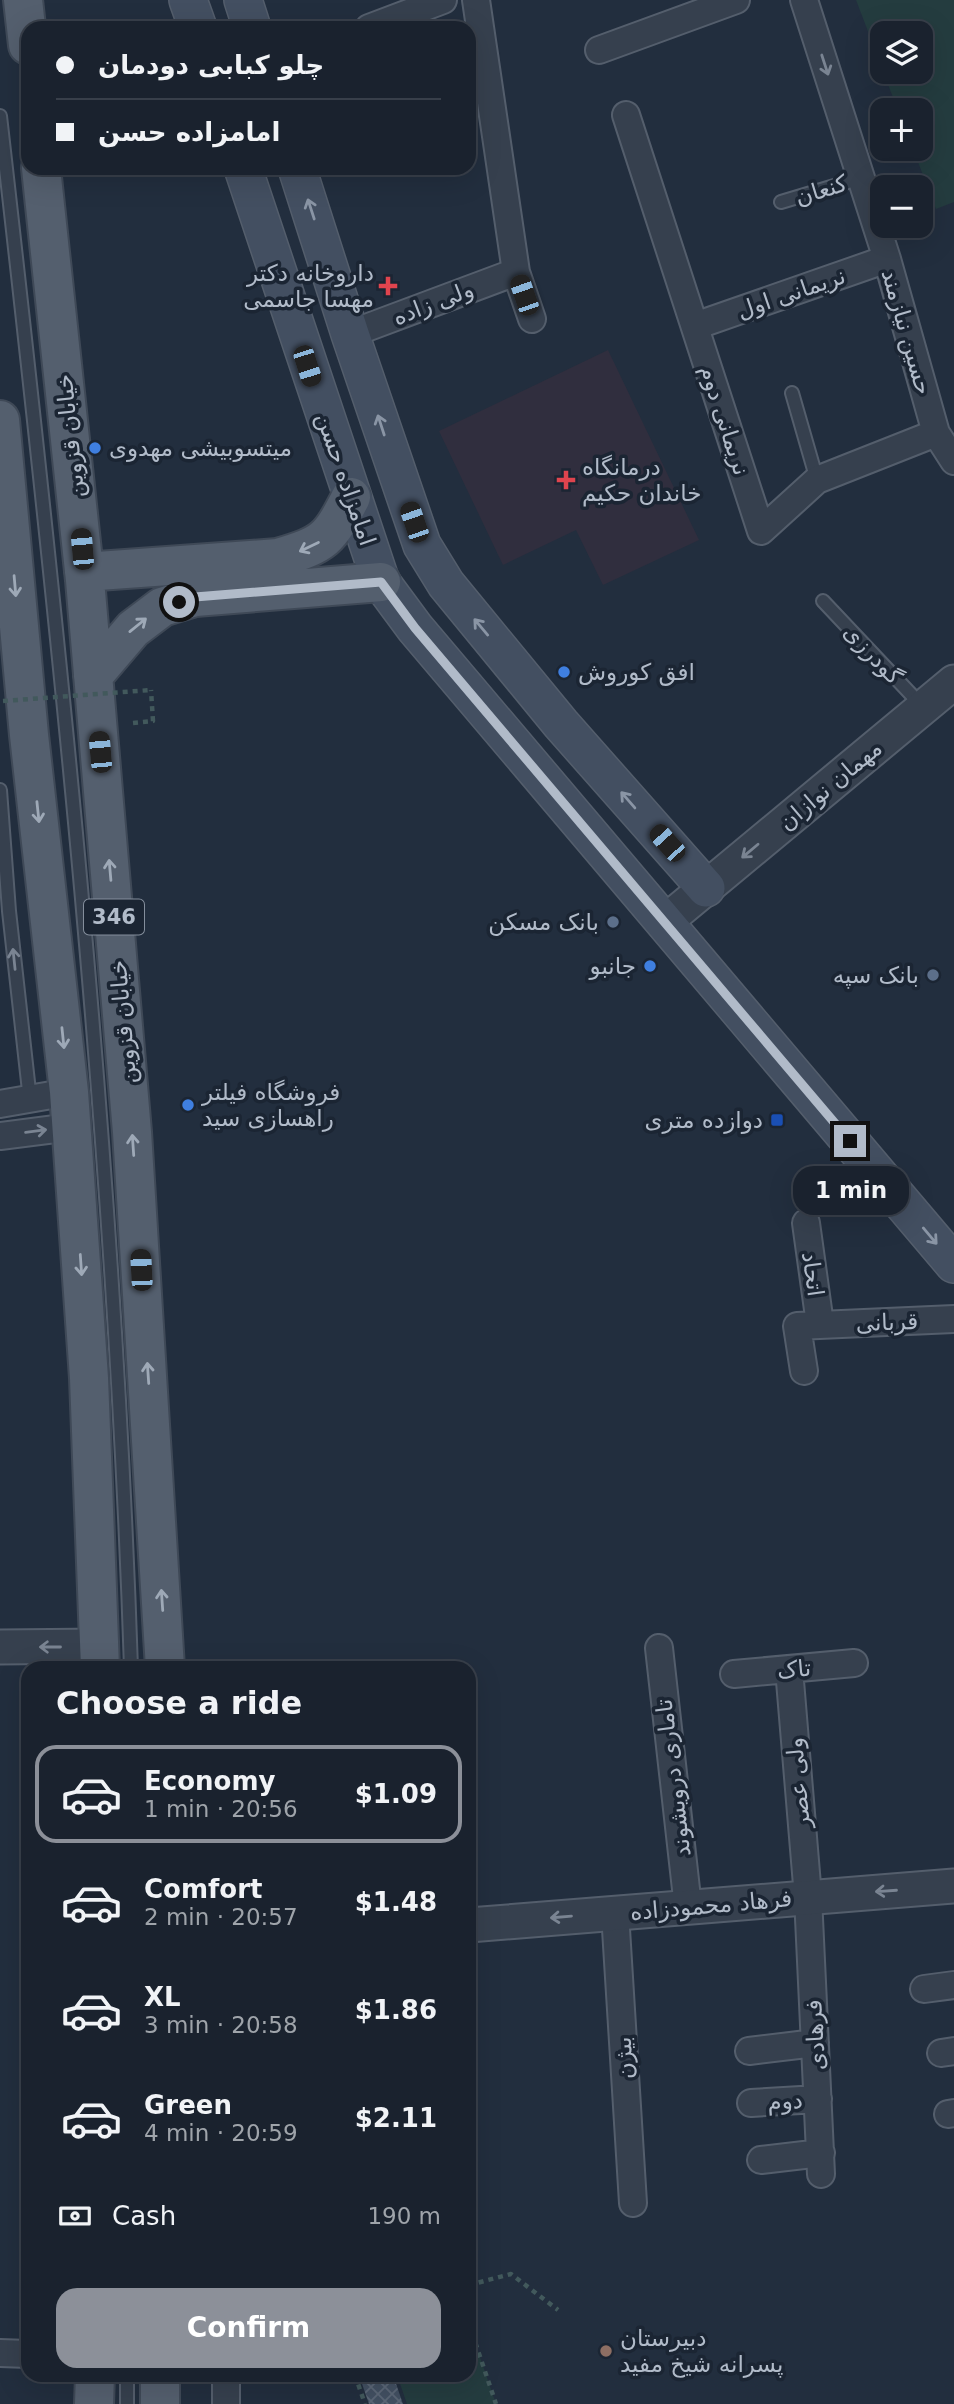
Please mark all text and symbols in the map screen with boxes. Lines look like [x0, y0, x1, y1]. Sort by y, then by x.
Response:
map controls [870, 21, 933, 238]
button: layers [870, 21, 933, 84]
text: چلو کبابی دودمان [98, 50, 324, 80]
one-way arrow [819, 54, 832, 76]
button: + [870, 98, 933, 161]
text: امامزاده حسن [98, 117, 280, 147]
street label: کنعان [792, 170, 850, 210]
button: − [870, 175, 933, 238]
one-way arrow [304, 198, 317, 220]
place label: داروخانه دکتر مهسا جاسمی [243, 260, 374, 313]
street label: نریمانی اول [733, 262, 849, 325]
street label: حسین نیازمند [876, 266, 937, 398]
car [508, 272, 541, 318]
street label: ولی زاده [389, 276, 477, 331]
marker: داروخانه دکتر مهسا جاسمی [380, 278, 396, 294]
car [291, 343, 324, 389]
street label: نریمانی دوم [694, 362, 755, 479]
street label: خیابان قزوین [51, 373, 90, 499]
street label: امامزاده حسن [310, 409, 381, 549]
one-way arrow [374, 415, 387, 437]
place label: میتسوبیشی مهدوی [109, 435, 292, 462]
marker: میتسوبیشی مهدوی [87, 440, 103, 456]
place label: درمانگاه خاندان حکیم [582, 454, 701, 507]
marker: درمانگاه خاندان حکیم [556, 470, 576, 490]
car [398, 499, 431, 545]
car [70, 527, 95, 571]
one-way arrow [298, 541, 319, 554]
one-way arrow [9, 574, 22, 597]
route start [163, 586, 195, 618]
one-way arrow [129, 618, 147, 633]
one-way arrow [473, 618, 489, 636]
street label: گودرزی [838, 618, 908, 690]
place label: افق کوروش [578, 659, 695, 686]
marker: افق کوروش [556, 664, 572, 680]
car [88, 730, 113, 774]
street label: مهمان نوازان [773, 734, 887, 836]
one-way arrow [620, 792, 637, 809]
one-way arrow [32, 800, 45, 823]
car [646, 820, 689, 866]
one-way arrow [742, 843, 760, 858]
one-way arrow [103, 859, 116, 882]
road number: 346 [84, 900, 144, 934]
place label: بانک مسکن [488, 909, 599, 936]
marker: بانک مسکن [605, 914, 621, 930]
one-way arrow [8, 948, 21, 971]
place label: جانبو [589, 953, 636, 980]
marker: جانبو [642, 958, 658, 974]
street label: خیابان قزوین [105, 959, 142, 1085]
place label: بانک سپه [833, 962, 919, 989]
marker: بانک سپه [925, 967, 941, 983]
one-way arrow [57, 1026, 70, 1049]
place label: فروشگاه فیلتر راهسازی سید [201, 1079, 340, 1132]
marker: فروشگاه فیلتر راهسازی سید [180, 1097, 196, 1113]
place label: دوازده متری [645, 1107, 763, 1134]
marker: دوازده متری [769, 1112, 785, 1128]
one-way arrow [24, 1125, 47, 1138]
route end [834, 1125, 866, 1157]
one-way arrow [127, 1134, 140, 1157]
callout: 1 min [792, 1166, 908, 1214]
text: 1 min [815, 1177, 887, 1203]
one-way arrow [922, 1226, 938, 1244]
car [130, 1248, 153, 1292]
street label: اتحاد [797, 1250, 829, 1298]
one-way arrow [75, 1253, 88, 1276]
street label: قربانی [855, 1308, 919, 1337]
one-way arrow [141, 1361, 154, 1384]
one-way arrow [155, 1589, 168, 1611]
one-way arrow [39, 1640, 62, 1654]
street label: تاک [776, 1655, 812, 1683]
text: Choose a ride [56, 1684, 302, 1722]
street label: تاماری درویشوند [650, 1697, 697, 1858]
street label: ولی عصر [781, 1736, 816, 1830]
icon: car [60, 1763, 123, 1826]
text: Economy [144, 1766, 275, 1796]
text: $1.09 [355, 1779, 437, 1809]
text: 1 min · 20:56 [144, 1796, 298, 1822]
icon: car [60, 1871, 123, 1934]
text: Comfort [144, 1874, 262, 1904]
street label: فرهاد محمودزاده [629, 1885, 793, 1926]
one-way arrow [875, 1885, 898, 1898]
text: $1.48 [355, 1887, 437, 1917]
text: 2 min · 20:57 [144, 1904, 298, 1930]
one-way arrow [551, 1911, 573, 1924]
icon: car [60, 1979, 123, 2042]
text: XL [144, 1982, 181, 2012]
text: $1.86 [355, 1995, 437, 2025]
street label: فرهادی [800, 1999, 831, 2071]
text: 3 min · 20:58 [144, 2012, 298, 2038]
street label: بیژن [610, 2036, 639, 2080]
icon: car [60, 2087, 123, 2150]
street label: دوم [766, 2087, 804, 2116]
text: Green [144, 2090, 232, 2120]
text: $2.11 [355, 2103, 437, 2133]
text: 4 min · 20:59 [144, 2120, 298, 2146]
icon: cash [56, 2197, 94, 2235]
text: Cash [112, 2201, 176, 2231]
text: 190 m [367, 2203, 441, 2229]
button: Confirm [56, 2288, 441, 2368]
place label: دبیرستان پسرانه شیخ مفید [620, 2325, 783, 2378]
marker: دبیرستان پسرانه شیخ مفید [598, 2343, 614, 2359]

